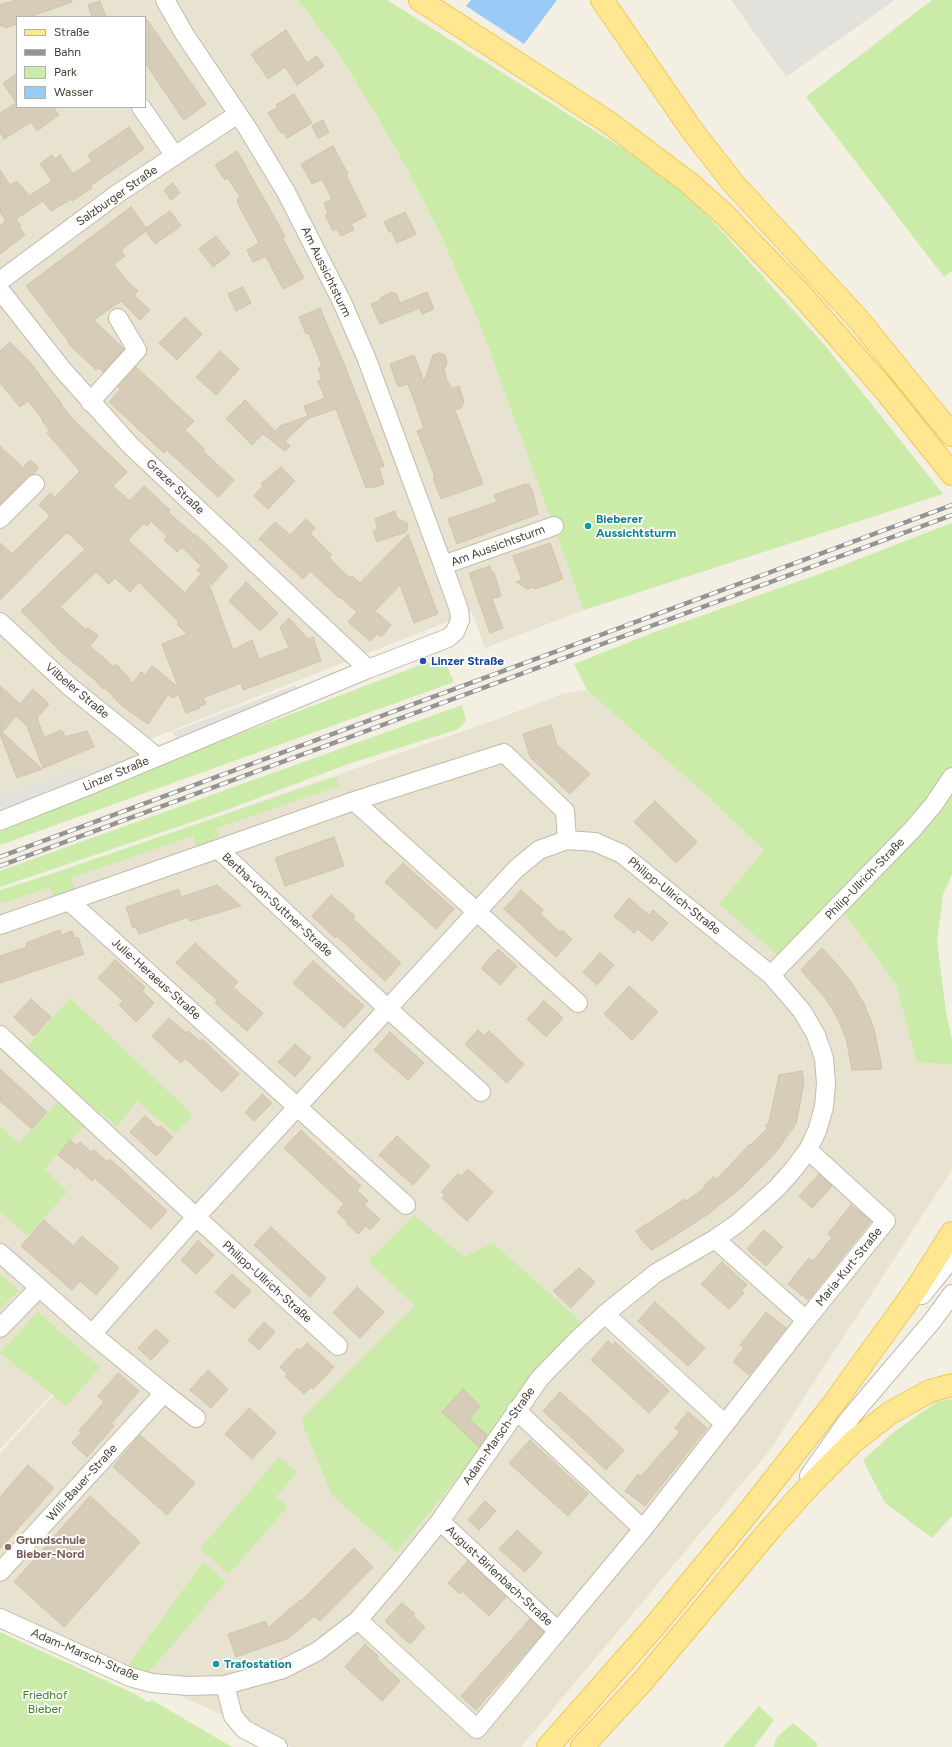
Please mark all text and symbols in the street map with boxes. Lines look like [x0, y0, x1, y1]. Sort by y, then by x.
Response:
legend [16, 16, 146, 108]
text: Straße [54, 25, 89, 39]
text: Bahn [54, 45, 81, 59]
text: Park [54, 65, 77, 79]
text: Wasser [54, 85, 93, 99]
street label: Salzburger Straße [74, 163, 160, 229]
street label: Am Aussichtsturm [298, 224, 354, 320]
street label: Grazer Straße [143, 456, 207, 518]
place label: Bieberer Aussichtsturm [596, 512, 676, 540]
marker: Bieberer Aussichtsturm [583, 521, 593, 531]
street label: Am Aussichtsturm [449, 522, 547, 570]
place label: Linzer Straße [431, 654, 504, 668]
marker: Linzer Straße [418, 656, 428, 666]
street label: Vilbeler Straße [42, 660, 112, 722]
street label: Linzer Straße [81, 754, 151, 794]
street label: Philip-Ullrich-Straße [822, 835, 908, 923]
street label: Bertha-von-Suttner-Straße [219, 850, 335, 960]
street label: Philipp-Ullrich-Straße [625, 854, 723, 938]
street label: Julie-Heraeus-Straße [109, 935, 203, 1023]
street label: Maria-Kurt-Straße [813, 1225, 885, 1309]
street label: Philipp-Ullrich-Straße [219, 1238, 315, 1326]
street label: Adam-Marsch-Straße [460, 1384, 538, 1488]
street label: Willi-Bauer-Straße [44, 1442, 120, 1524]
street label: August-Birlenbach-Straße [443, 1523, 555, 1629]
place label: Grundschule Bieber-Nord [16, 1533, 86, 1561]
marker: Grundschule Bieber-Nord [3, 1542, 13, 1552]
street label: Adam-Marsch-Straße [29, 1626, 141, 1684]
place label: Trafostation [224, 1657, 291, 1671]
marker: Trafostation [211, 1659, 221, 1669]
park label: Friedhof Bieber [23, 1688, 67, 1716]

